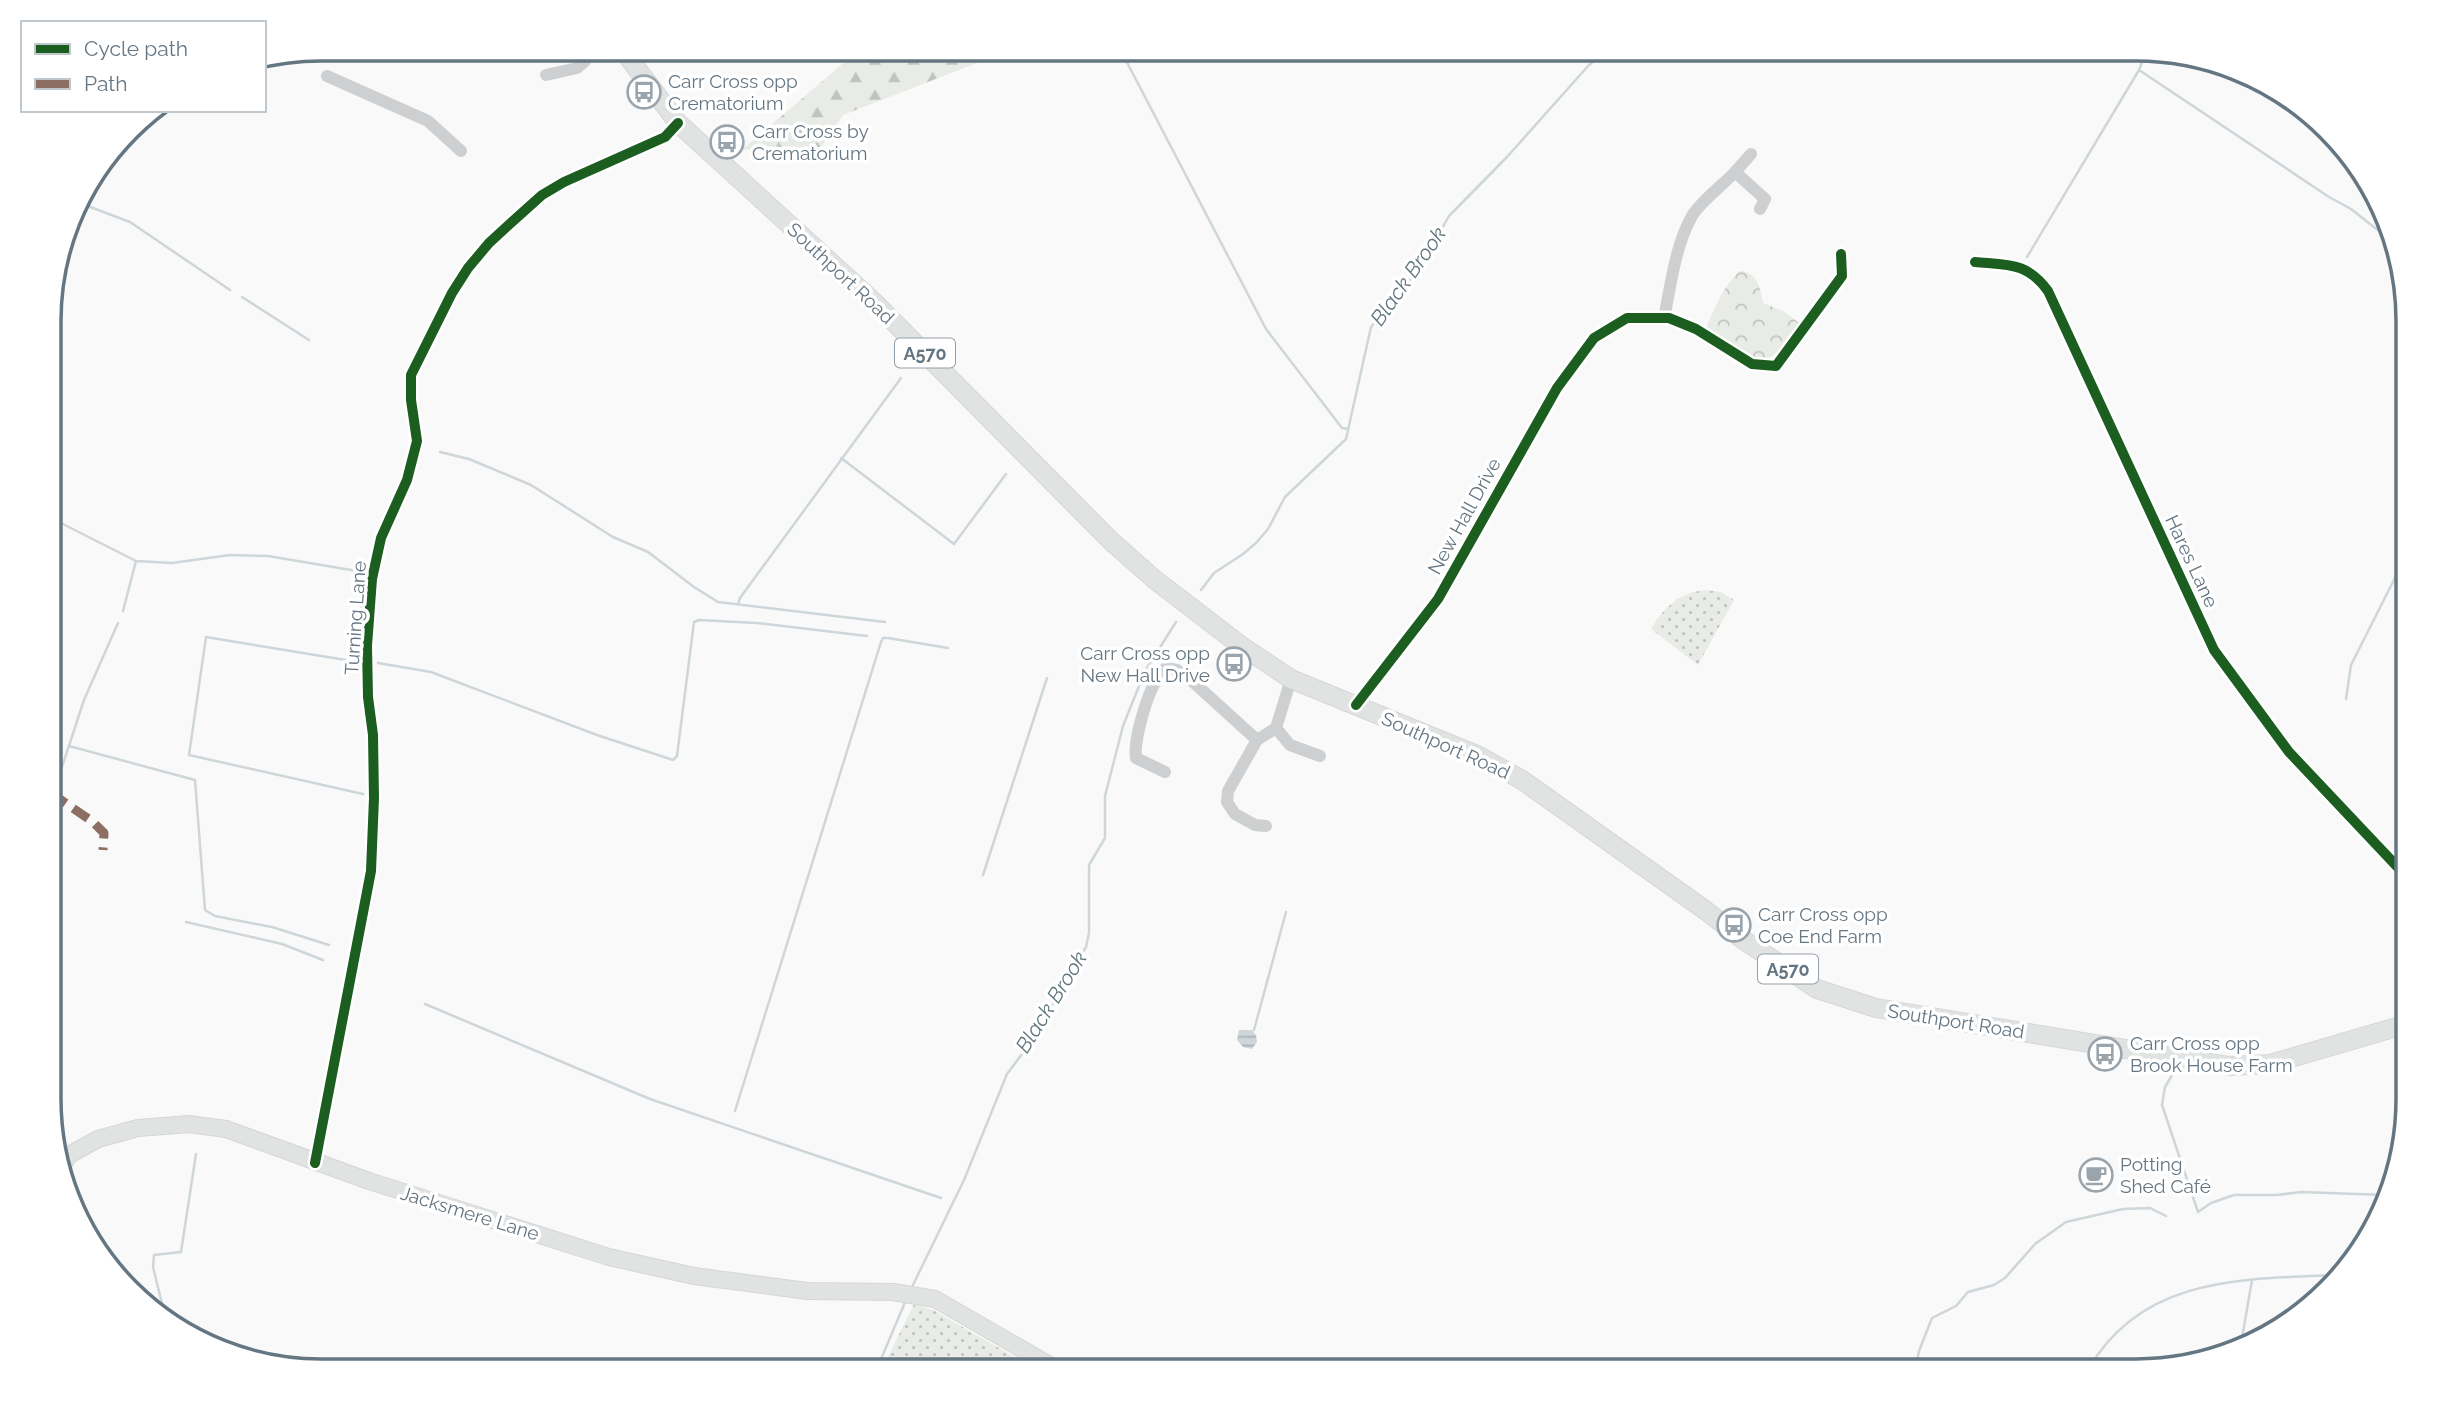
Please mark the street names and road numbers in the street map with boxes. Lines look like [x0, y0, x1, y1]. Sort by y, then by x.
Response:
street label: Southport Road [783, 218, 899, 328]
road number: A570 [895, 338, 955, 368]
street label: New Hall Drive [1423, 454, 1505, 578]
street label: Hares Lane [2161, 511, 2223, 611]
street label: Turning Lane [340, 560, 370, 676]
street label: Southport Road [1378, 707, 1514, 783]
road number: A570 [1758, 954, 1818, 984]
street label: Southport Road [1886, 999, 2026, 1043]
street label: Jacksmere Lane [398, 1181, 542, 1245]

